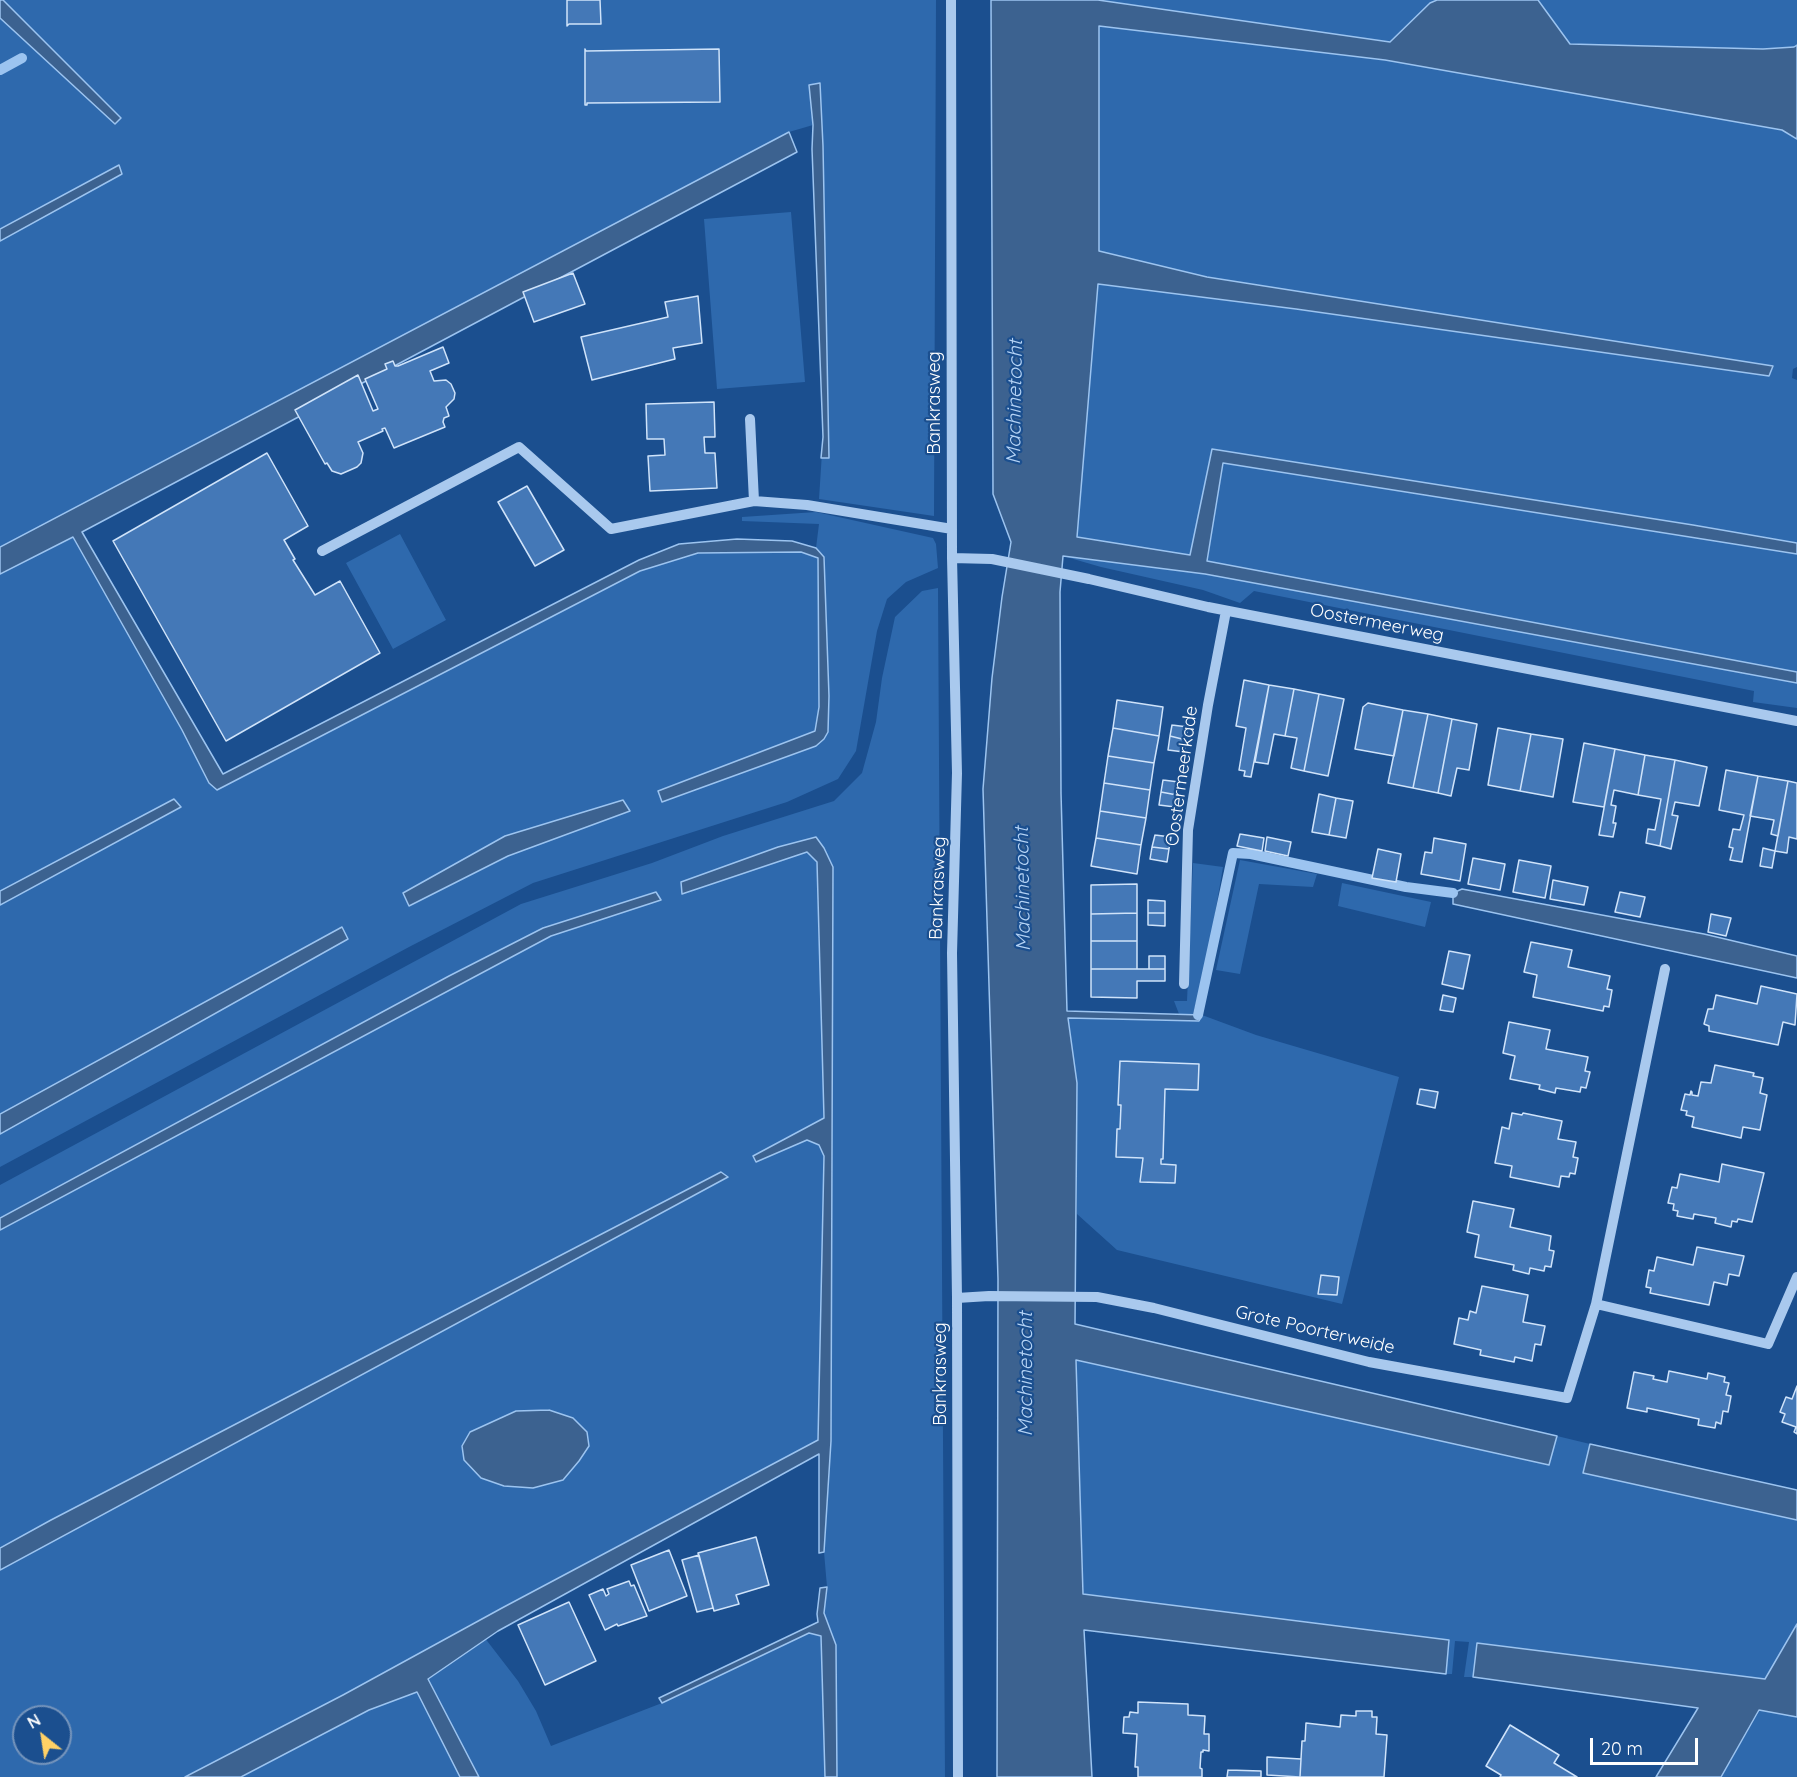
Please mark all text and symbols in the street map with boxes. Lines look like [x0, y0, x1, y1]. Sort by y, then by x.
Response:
water label: Machinetocht [1002, 339, 1028, 465]
street label: Bankrasweg [924, 351, 946, 455]
street label: Oostermeerweg [1308, 599, 1446, 647]
street label: Oostermeerkade [1161, 704, 1203, 848]
water label: Machinetocht [1010, 826, 1036, 952]
street label: Bankrasweg [925, 836, 951, 940]
street label: Grote Poorterweide [1233, 1301, 1397, 1359]
water label: Machinetocht [1014, 1312, 1038, 1436]
street label: Bankrasweg [930, 1322, 952, 1426]
north arrow [12, 1705, 72, 1765]
text: N [24, 1710, 44, 1733]
scale bar [1593, 1726, 1701, 1764]
text: 20 m [1601, 1737, 1643, 1760]

